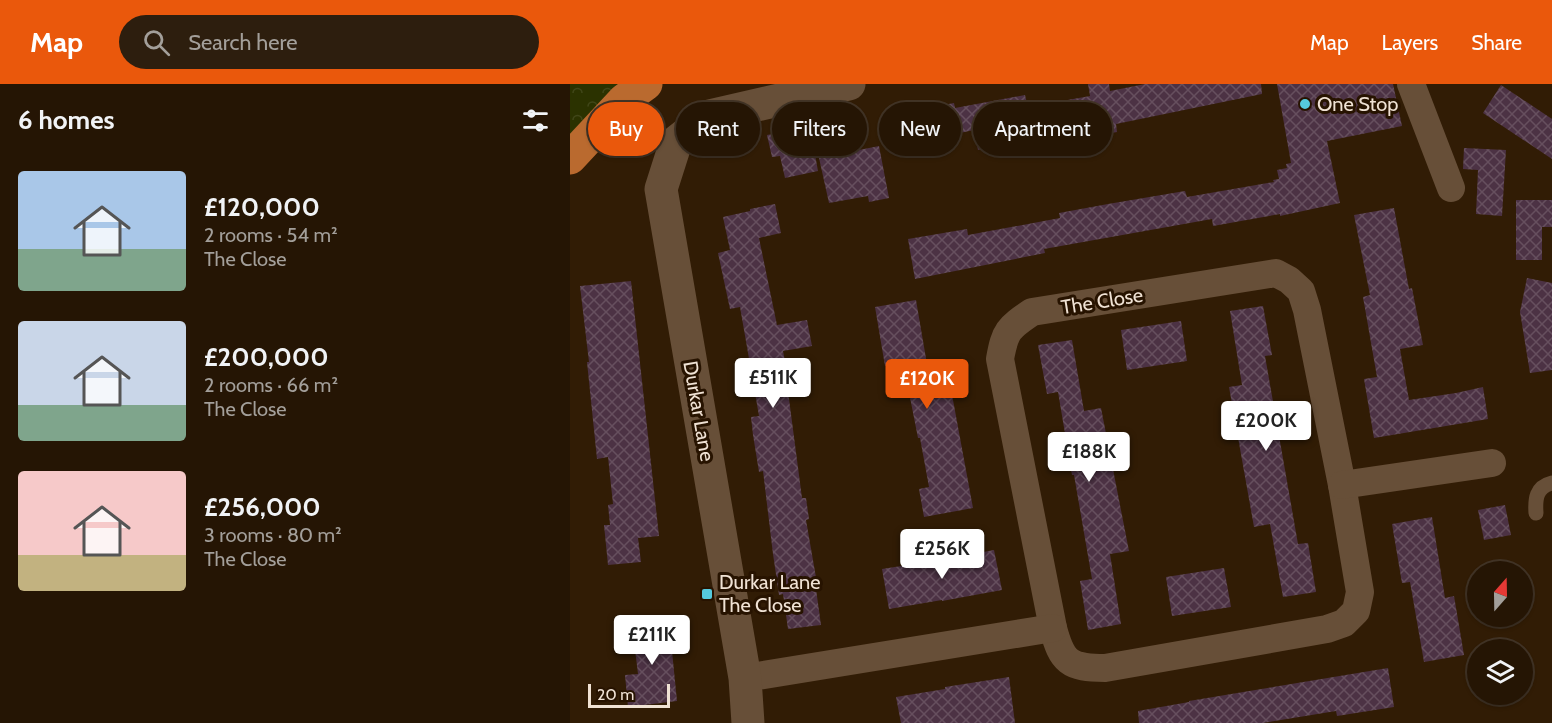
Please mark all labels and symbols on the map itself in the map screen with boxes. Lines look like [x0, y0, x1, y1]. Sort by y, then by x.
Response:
place label: One Stop [1317, 92, 1398, 116]
marker: One Stop [1298, 97, 1312, 111]
street label: The Close [1059, 283, 1145, 319]
pin: £511K [731, 358, 815, 409]
street label: Durkar Lane [678, 359, 720, 463]
pin: £120K [885, 359, 969, 410]
pin: £200K [1224, 401, 1308, 452]
pin: £188K [1047, 432, 1131, 483]
pin: £256K [900, 529, 984, 580]
north arrow [1467, 561, 1533, 627]
place label: Durkar Lane The Close [719, 570, 821, 617]
marker: Durkar Lane The Close [700, 587, 714, 601]
pin: £211K [610, 615, 694, 666]
scale bar [588, 681, 670, 708]

